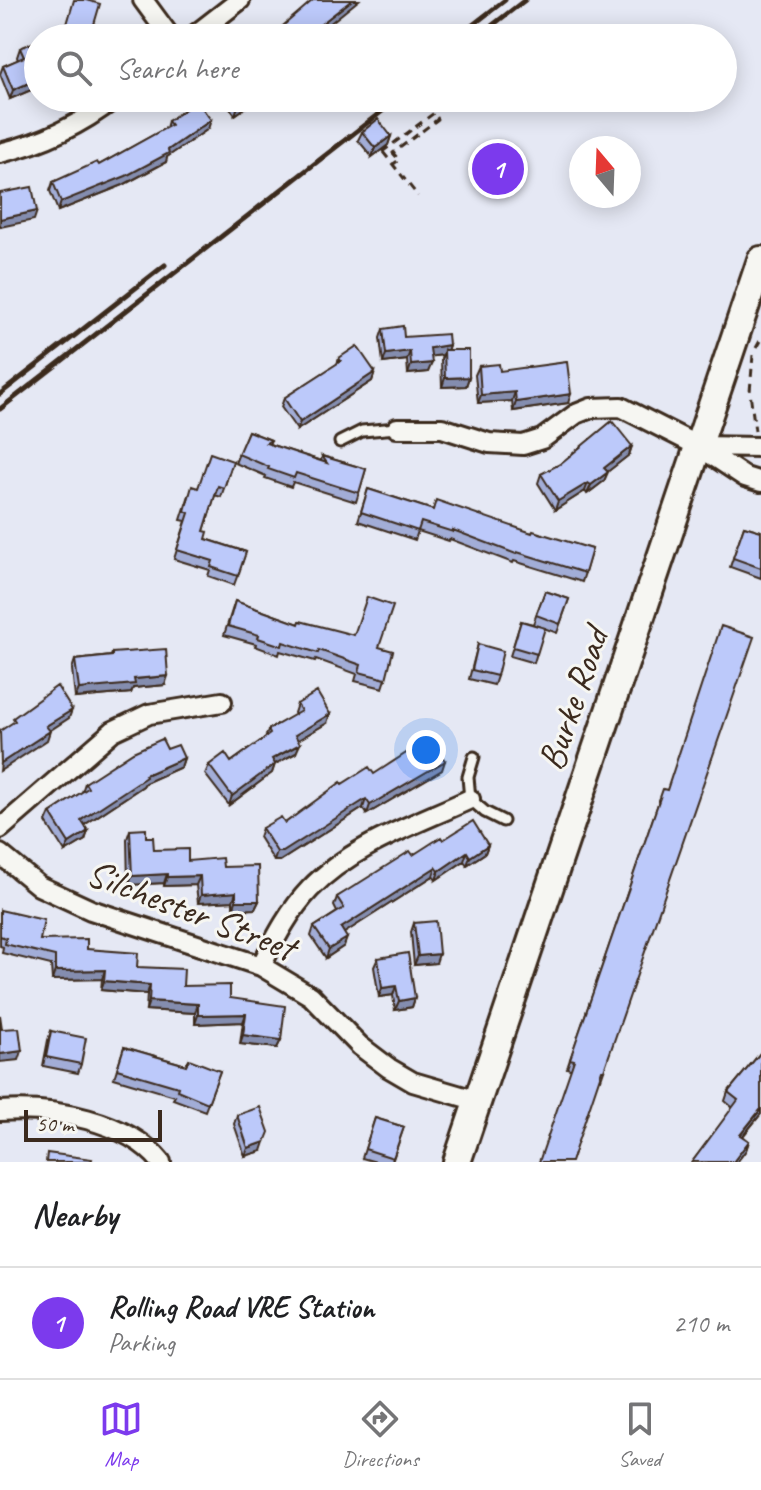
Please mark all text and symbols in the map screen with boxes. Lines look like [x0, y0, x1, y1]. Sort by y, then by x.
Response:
search box [24, 24, 737, 112]
icon: search [52, 46, 96, 90]
text: Search here [116, 49, 238, 87]
north arrow [569, 136, 641, 208]
pin: 1 [472, 139, 524, 199]
street label: Burke Road [527, 617, 621, 776]
your location [406, 730, 446, 770]
street label: Silchester Street [80, 849, 307, 973]
scale bar [24, 1106, 162, 1142]
text: 50 m [36, 1110, 73, 1138]
text: Nearby [32, 1193, 118, 1236]
text: Rolling Road VRE Station [108, 1288, 374, 1326]
text: 1 [52, 1307, 64, 1340]
text: 210 m [673, 1307, 729, 1340]
text: Parking [108, 1326, 175, 1359]
tab: Map [99, 1397, 143, 1473]
tab: Directions [342, 1397, 419, 1473]
tab: Saved [618, 1397, 662, 1473]

